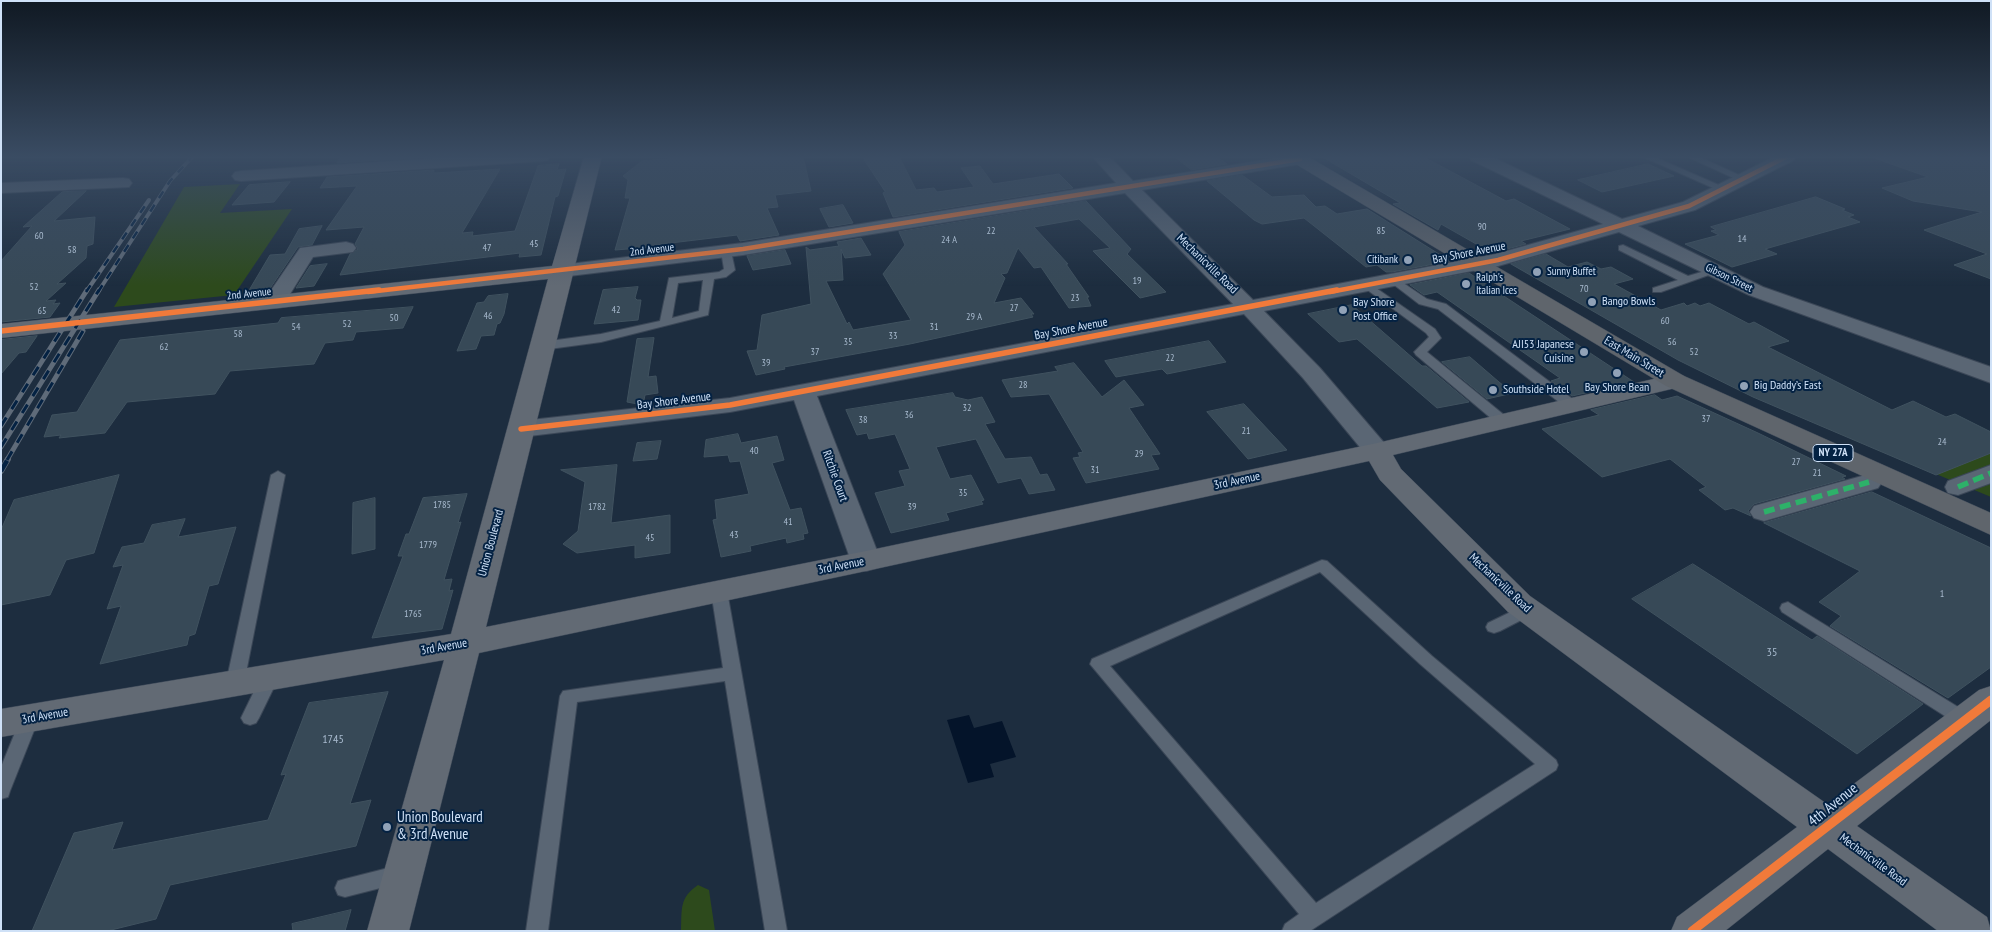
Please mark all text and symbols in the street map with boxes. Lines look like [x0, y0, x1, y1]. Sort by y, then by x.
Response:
house number: 90 [1478, 221, 1486, 233]
house number: 22 [987, 225, 995, 237]
house number: 85 [1377, 225, 1385, 237]
house number: 60 [35, 230, 43, 242]
street label: Mechanicville Road [1173, 231, 1241, 297]
house number: 14 [1738, 233, 1746, 245]
house number: 24 A [941, 234, 957, 246]
house number: 45 [530, 238, 538, 250]
street label: Bay Shore Avenue [1431, 239, 1507, 267]
street label: 2nd Avenue [629, 241, 675, 259]
house number: 47 [483, 242, 491, 254]
house number: 58 [68, 244, 76, 256]
place label: Citibank [1367, 253, 1398, 267]
marker: Citibank [1402, 254, 1414, 266]
street label: Gibson Street [1703, 261, 1755, 295]
place label: Sunny Buffet [1547, 265, 1596, 279]
marker: Sunny Buffet [1531, 266, 1543, 278]
place label: Ralph's Italian Ices [1476, 271, 1517, 297]
house number: 19 [1133, 275, 1141, 287]
marker: Ralph's Italian Ices [1460, 278, 1472, 290]
house number: 52 [30, 281, 38, 293]
house number: 70 [1580, 283, 1588, 295]
street label: 2nd Avenue [226, 285, 272, 303]
house number: 23 [1071, 292, 1079, 304]
place label: Bango Bowls [1602, 295, 1655, 309]
place label: Bay Shore Post Office [1353, 296, 1397, 324]
marker: Bango Bowls [1586, 296, 1598, 308]
house number: 27 [1010, 302, 1018, 314]
house number: 42 [612, 304, 620, 316]
marker: Bay Shore Post Office [1337, 304, 1349, 316]
house number: 65 [38, 305, 46, 317]
house number: 46 [484, 310, 492, 322]
house number: 29 A [966, 311, 982, 323]
house number: 50 [390, 312, 398, 324]
street label: Bay Shore Avenue [1033, 315, 1109, 343]
house number: 60 [1661, 315, 1669, 327]
house number: 52 [343, 318, 351, 330]
house number: 54 [292, 321, 300, 333]
house number: 31 [930, 321, 938, 333]
house number: 58 [234, 328, 242, 340]
house number: 33 [889, 330, 897, 342]
street label: East Main Street [1601, 333, 1667, 381]
house number: 35 [844, 336, 852, 348]
house number: 56 [1668, 336, 1676, 348]
place label: AJI53 Japanese Cuisine [1512, 338, 1574, 366]
house number: 62 [160, 341, 168, 353]
house number: 37 [811, 346, 819, 358]
marker: AJI53 Japanese Cuisine [1578, 346, 1590, 358]
house number: 52 [1690, 346, 1698, 358]
house number: 22 [1166, 352, 1174, 364]
house number: 39 [762, 357, 770, 369]
marker: Bay Shore Bean [1611, 367, 1623, 379]
house number: 28 [1019, 379, 1027, 391]
place label: Big Daddy’s East [1754, 379, 1821, 393]
marker: Big Daddy’s East [1738, 380, 1750, 392]
place label: Bay Shore Bean [1585, 381, 1649, 395]
place label: Southside Hotel [1503, 383, 1569, 397]
marker: Southside Hotel [1487, 384, 1499, 396]
street label: Bay Shore Avenue [636, 389, 712, 413]
house number: 32 [963, 402, 971, 414]
house number: 36 [905, 409, 913, 421]
house number: 37 [1702, 413, 1710, 425]
house number: 38 [859, 414, 867, 426]
house number: 21 [1242, 425, 1250, 437]
house number: 24 [1938, 436, 1946, 448]
road number: NY 27A [1813, 444, 1853, 462]
house number: 40 [750, 445, 758, 457]
street label: Ritchie Court [819, 448, 851, 504]
house number: 29 [1135, 448, 1143, 460]
house number: 27 [1792, 456, 1800, 468]
house number: 31 [1091, 464, 1099, 476]
house number: 21 [1813, 467, 1821, 479]
street label: 3rd Avenue [1213, 469, 1261, 493]
house number: 35 [959, 487, 967, 499]
house number: 1785 [433, 499, 451, 511]
house number: 1782 [588, 501, 606, 513]
house number: 39 [908, 501, 916, 513]
street label: Union Boulevard [475, 508, 507, 578]
house number: 41 [784, 516, 792, 528]
house number: 43 [730, 529, 738, 541]
house number: 45 [646, 532, 654, 544]
house number: 1779 [419, 539, 437, 551]
street label: Mechanicville Road [1466, 551, 1534, 615]
street label: 3rd Avenue [817, 554, 865, 578]
house number: 1 [1940, 588, 1944, 600]
house number: 1765 [404, 608, 422, 620]
street label: 3rd Avenue [420, 636, 468, 658]
house number: 35 [1767, 646, 1777, 660]
street label: 3rd Avenue [21, 705, 69, 727]
house number: 1745 [322, 733, 344, 747]
street label: 4th Avenue [1805, 780, 1861, 830]
place label: Union Boulevard & 3rd Avenue [397, 809, 483, 844]
marker: Union Boulevard & 3rd Avenue [381, 821, 393, 833]
street label: Mechanicville Road [1836, 831, 1910, 889]

